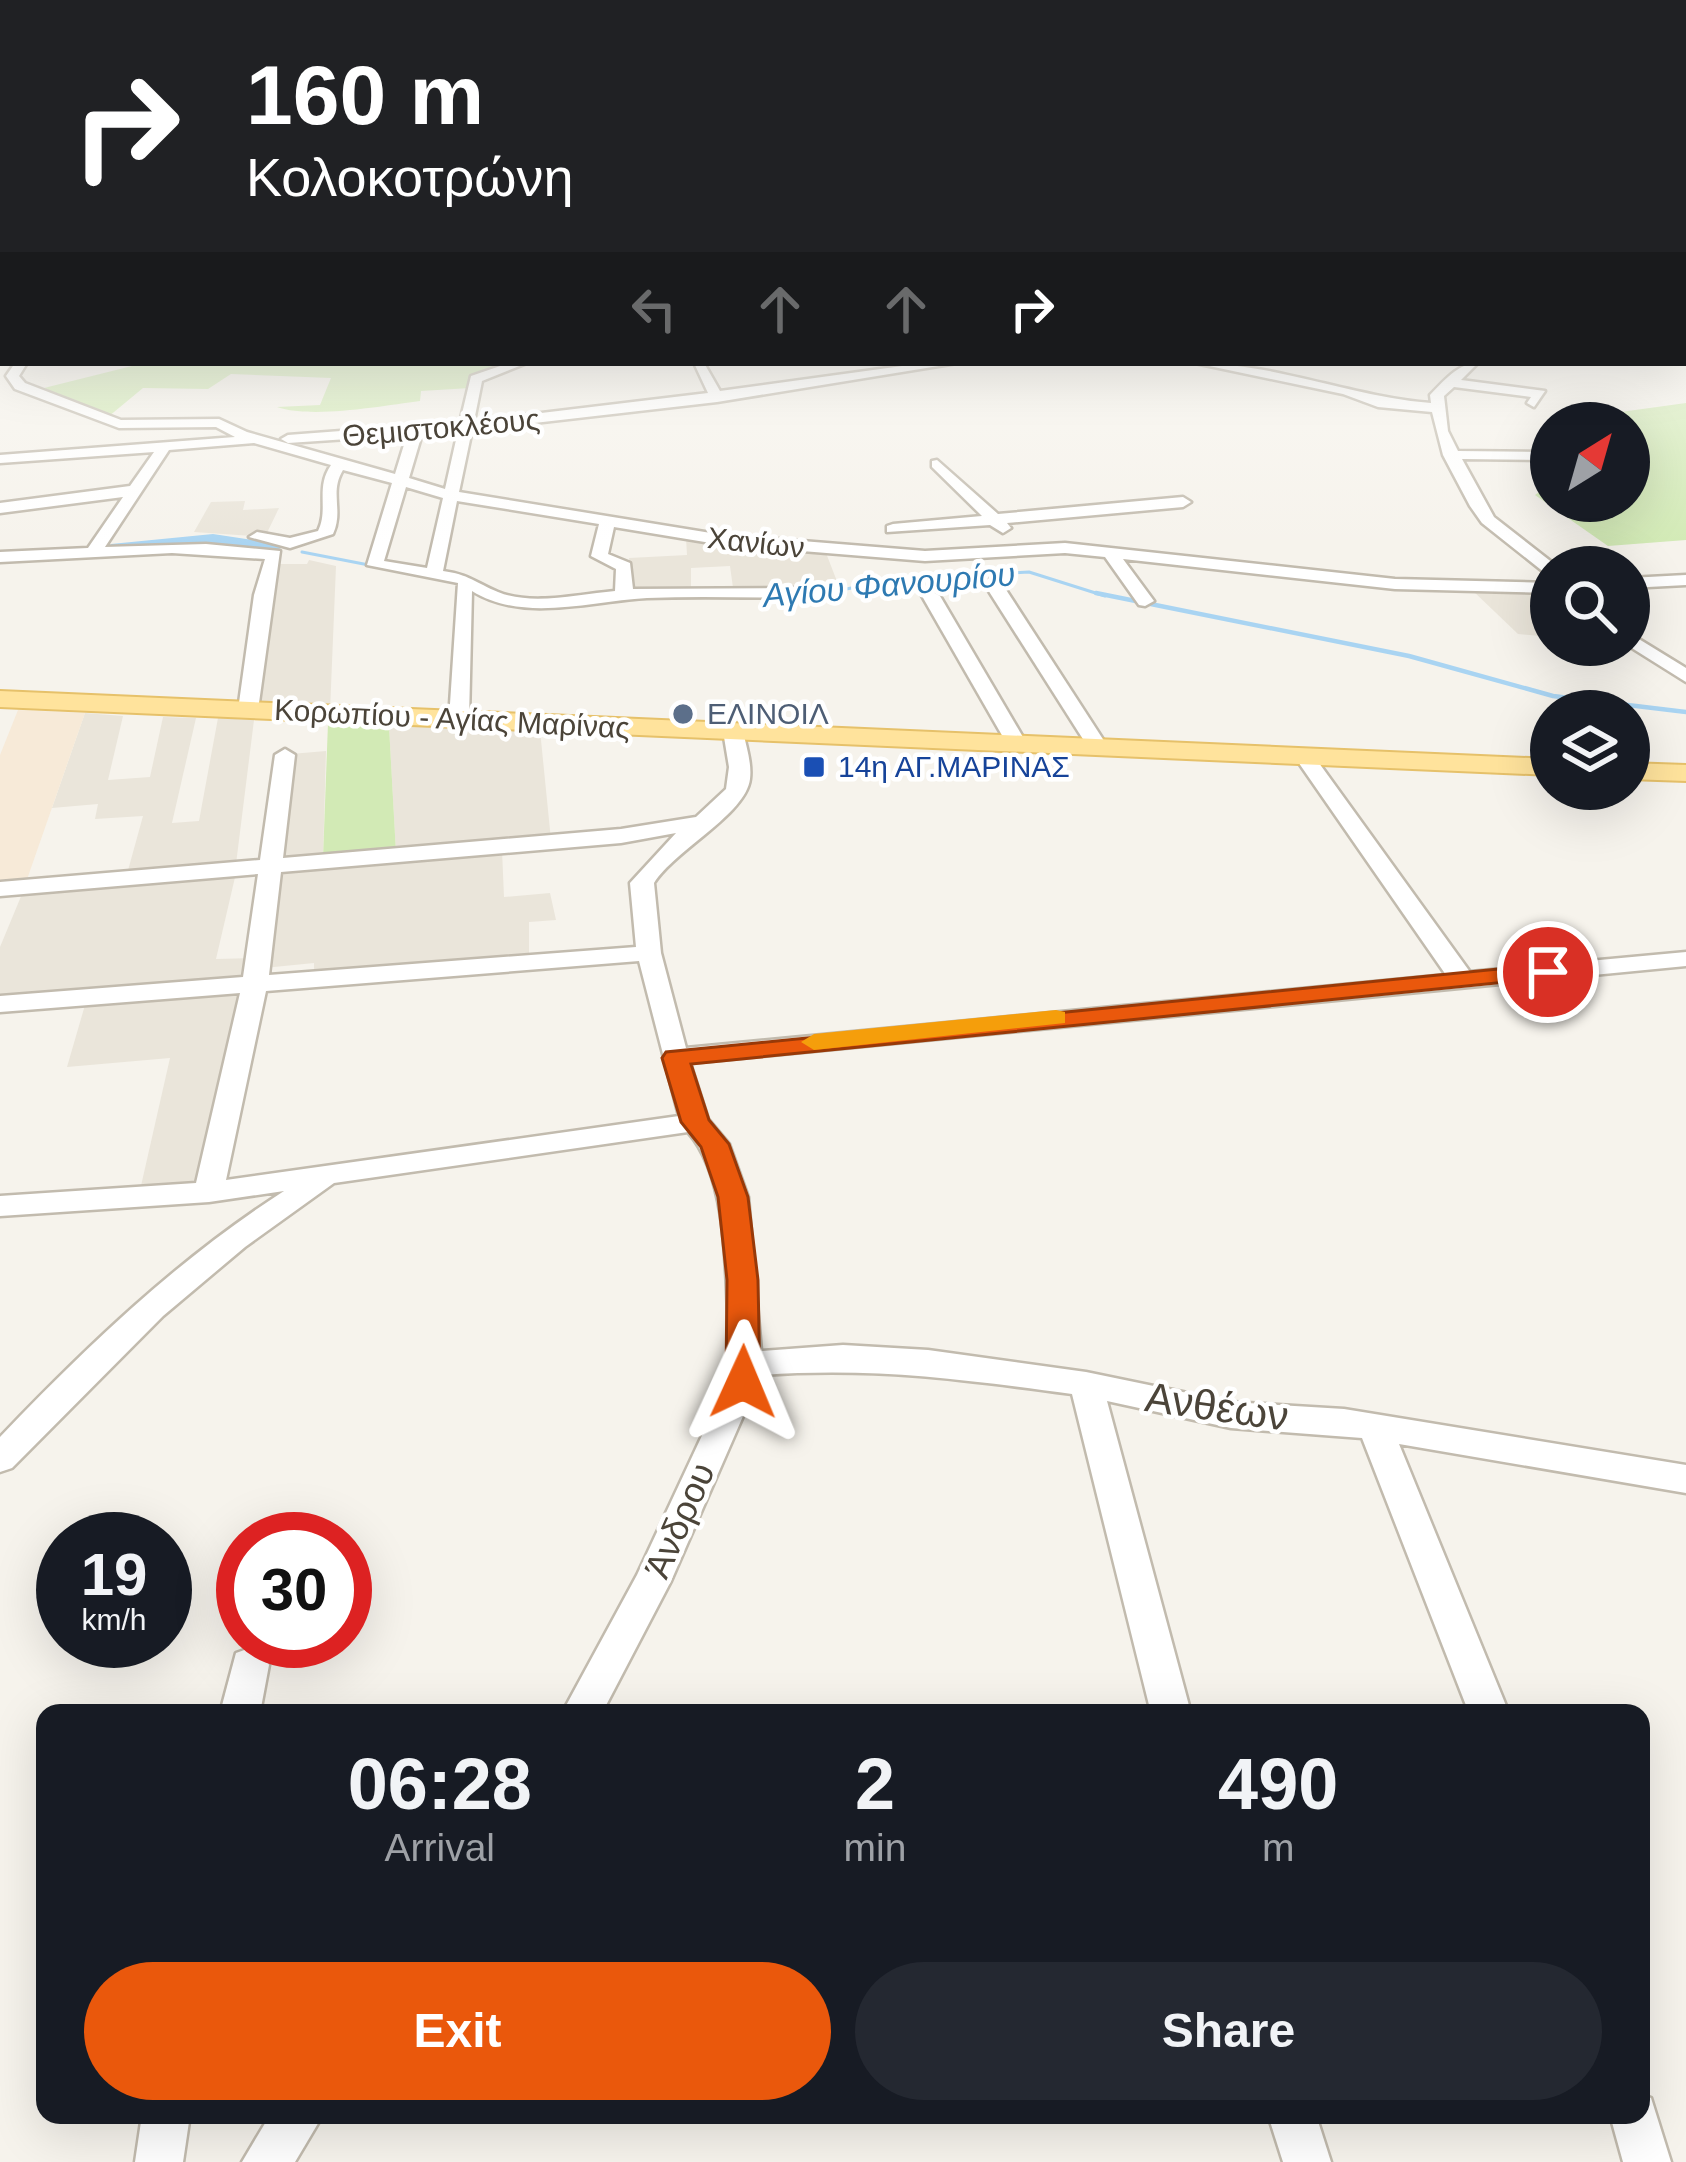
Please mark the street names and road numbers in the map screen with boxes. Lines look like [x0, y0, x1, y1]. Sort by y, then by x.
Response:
street label: Θεμιστοκλέους [341, 402, 541, 453]
street label: Χανίων [706, 521, 806, 564]
street label: Κορωπίου - Αγίας Μαρίνας [273, 693, 631, 744]
street label: Ανθέων [1142, 1373, 1292, 1440]
street label: Άνδρου [636, 1456, 723, 1584]

